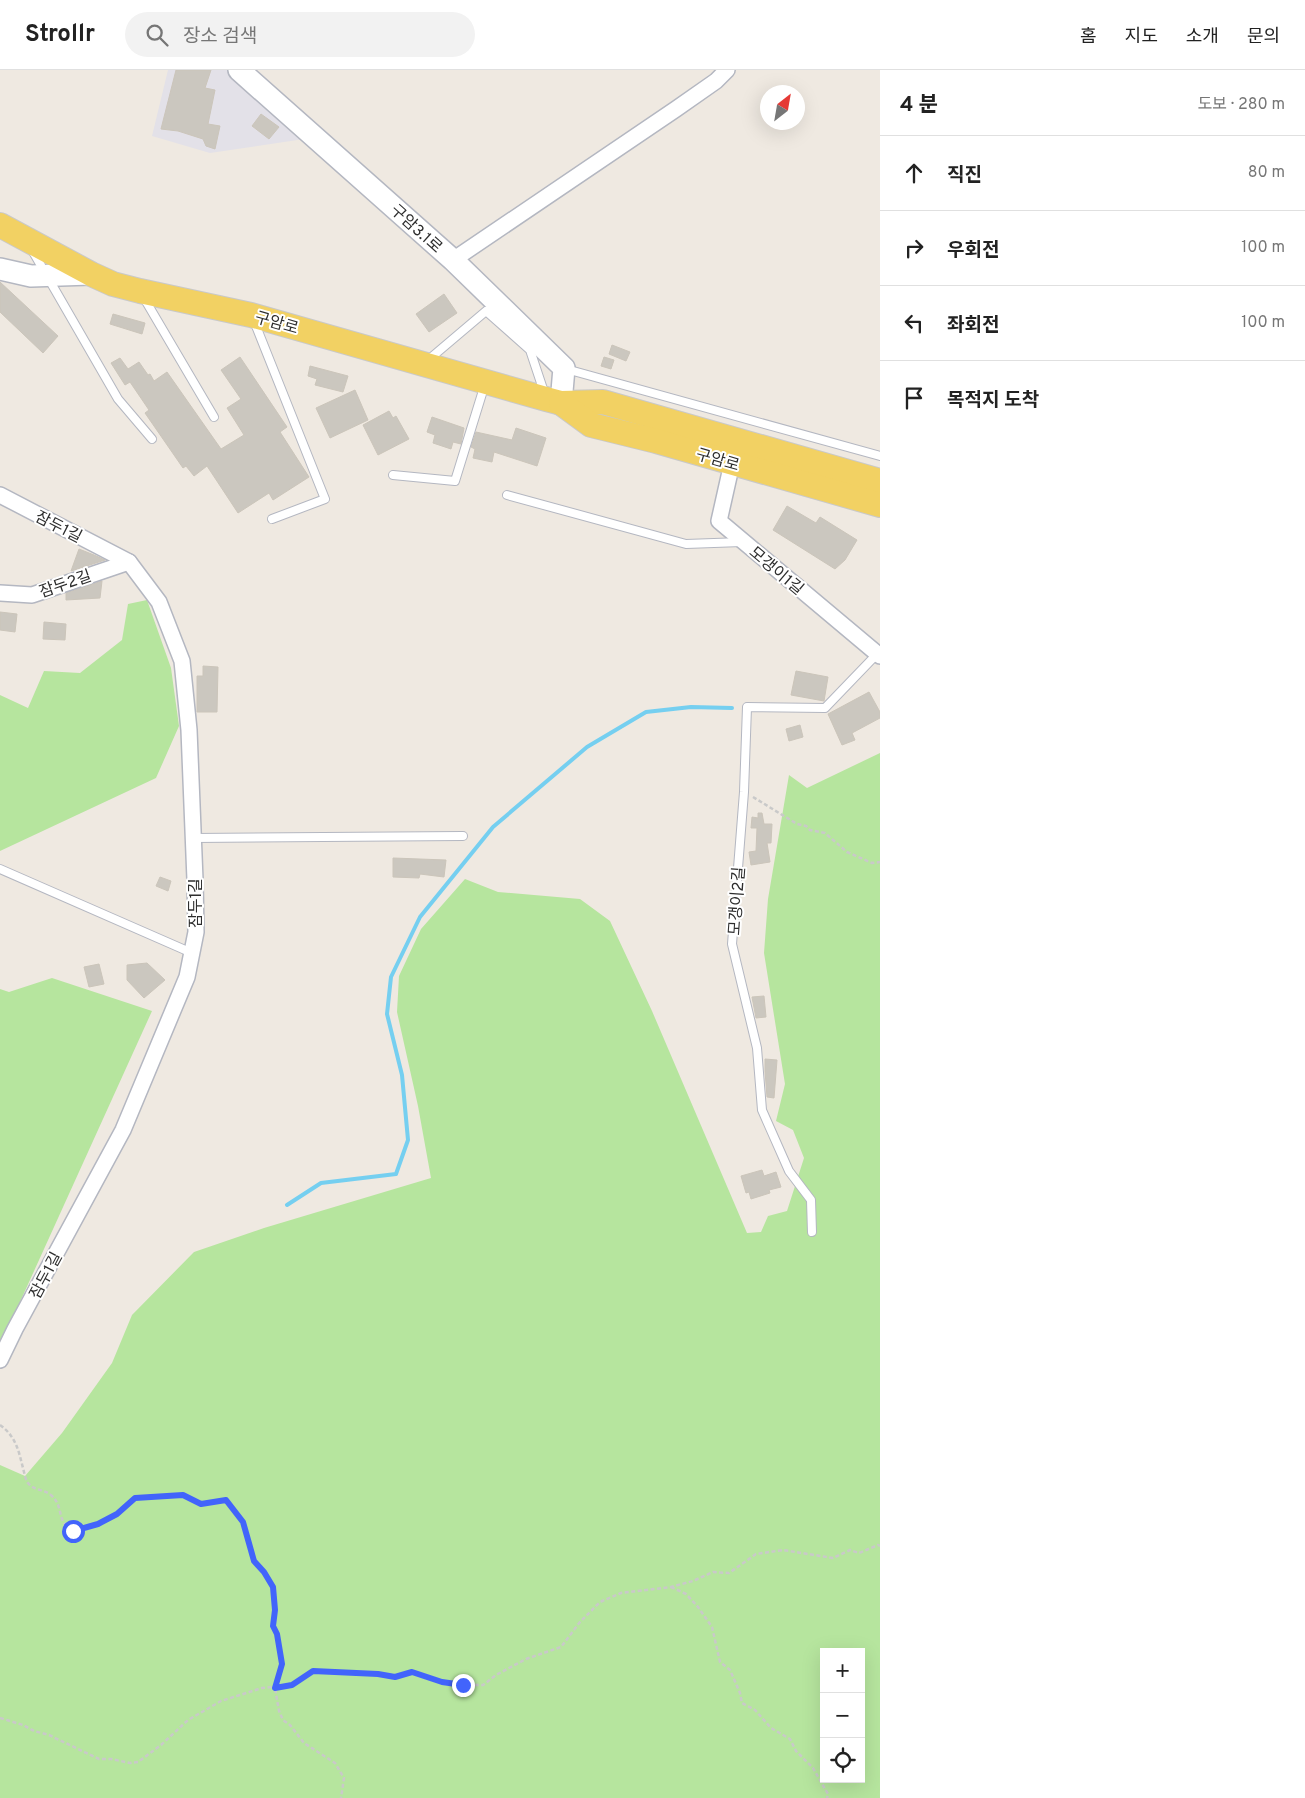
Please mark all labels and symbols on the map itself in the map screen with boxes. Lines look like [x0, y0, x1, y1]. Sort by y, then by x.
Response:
north arrow [760, 85, 805, 130]
street label: 구암3.1로 [385, 201, 446, 258]
street label: 구암로 [252, 308, 301, 340]
street label: 구암로 [693, 445, 742, 477]
street label: 잠두1길 [31, 507, 85, 548]
street label: 모갱이1길 [744, 543, 807, 600]
street label: 잠두2길 [37, 567, 94, 603]
street label: 모갱이2길 [726, 866, 750, 936]
street label: 잠두1길 [187, 878, 207, 928]
street label: 잠두1길 [26, 1249, 67, 1303]
route start [62, 1520, 85, 1543]
route end [452, 1674, 475, 1697]

